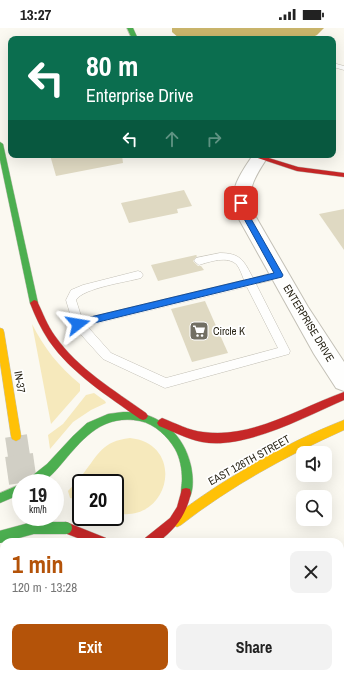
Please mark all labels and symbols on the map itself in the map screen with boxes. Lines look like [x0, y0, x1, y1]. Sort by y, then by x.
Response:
pin [224, 186, 258, 220]
street label: ENTERPRISE DRIVE [280, 282, 338, 364]
position arrow [57, 303, 99, 345]
supermarket icon: Circle K [188, 320, 210, 342]
place label: Circle K [213, 324, 245, 338]
street label: IN-37 [11, 370, 29, 394]
street label: EAST 126TH STREET [206, 432, 293, 488]
speed limit sign: 20 [72, 474, 124, 526]

